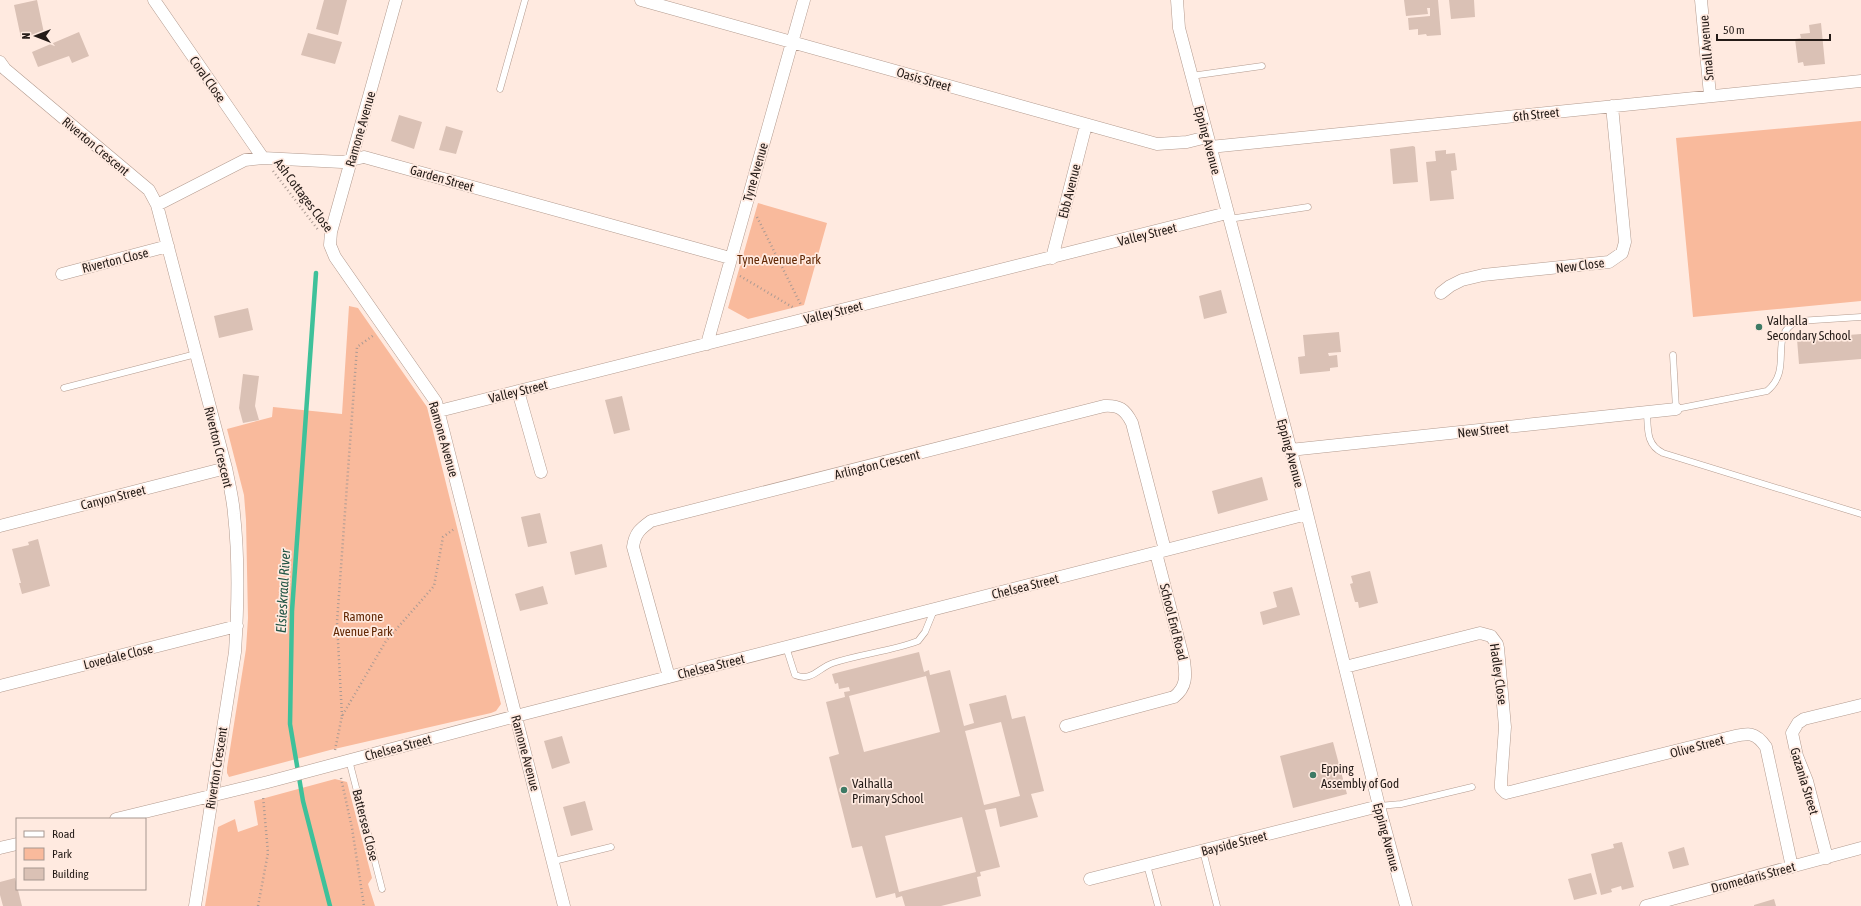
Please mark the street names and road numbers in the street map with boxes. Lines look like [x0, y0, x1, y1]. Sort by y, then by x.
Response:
street label: Small Avenue [1696, 15, 1717, 81]
street label: Coral Close [186, 53, 229, 105]
street label: Oasis Street [895, 65, 953, 94]
street label: Ramone Avenue [343, 89, 378, 169]
street label: Epping Avenue [1191, 104, 1224, 176]
street label: 6th Street [1512, 105, 1560, 124]
street label: Riverton Crescent [59, 114, 133, 179]
street label: Tyne Avenue [740, 141, 771, 203]
street label: Ash Cottages Close [271, 156, 336, 235]
street label: Garden Street [408, 162, 476, 195]
street label: Ebb Avenue [1055, 162, 1084, 220]
street label: Valley Street [1116, 220, 1178, 249]
street label: Riverton Close [80, 245, 150, 276]
street label: New Close [1555, 255, 1605, 276]
street label: Valley Street [802, 298, 864, 327]
street label: Valley Street [487, 377, 549, 406]
street label: Ramone Avenue [426, 400, 462, 479]
street label: Riverton Crescent [201, 405, 236, 489]
street label: Epping Avenue [1274, 417, 1307, 489]
street label: New Street [1457, 420, 1510, 441]
street label: Arlington Crescent [833, 447, 922, 482]
street label: Canyon Street [79, 482, 147, 513]
street label: Chelsea Street [990, 571, 1060, 602]
street label: School End Road [1157, 582, 1190, 662]
street label: Lovedale Close [82, 641, 154, 672]
street label: Hadley Close [1487, 642, 1510, 706]
street label: Chelsea Street [676, 651, 746, 682]
street label: Ramone Avenue [508, 714, 543, 793]
street label: Riverton Crescent [203, 726, 230, 810]
street label: Chelsea Street [363, 731, 433, 764]
street label: Olive Street [1668, 732, 1726, 761]
street label: Gazania Street [1787, 746, 1822, 817]
street label: Battersea Close [349, 788, 382, 863]
street label: Epping Avenue [1370, 801, 1403, 873]
street label: Bayside Street [1200, 828, 1269, 859]
street label: Dromedaris Street [1709, 859, 1797, 896]

